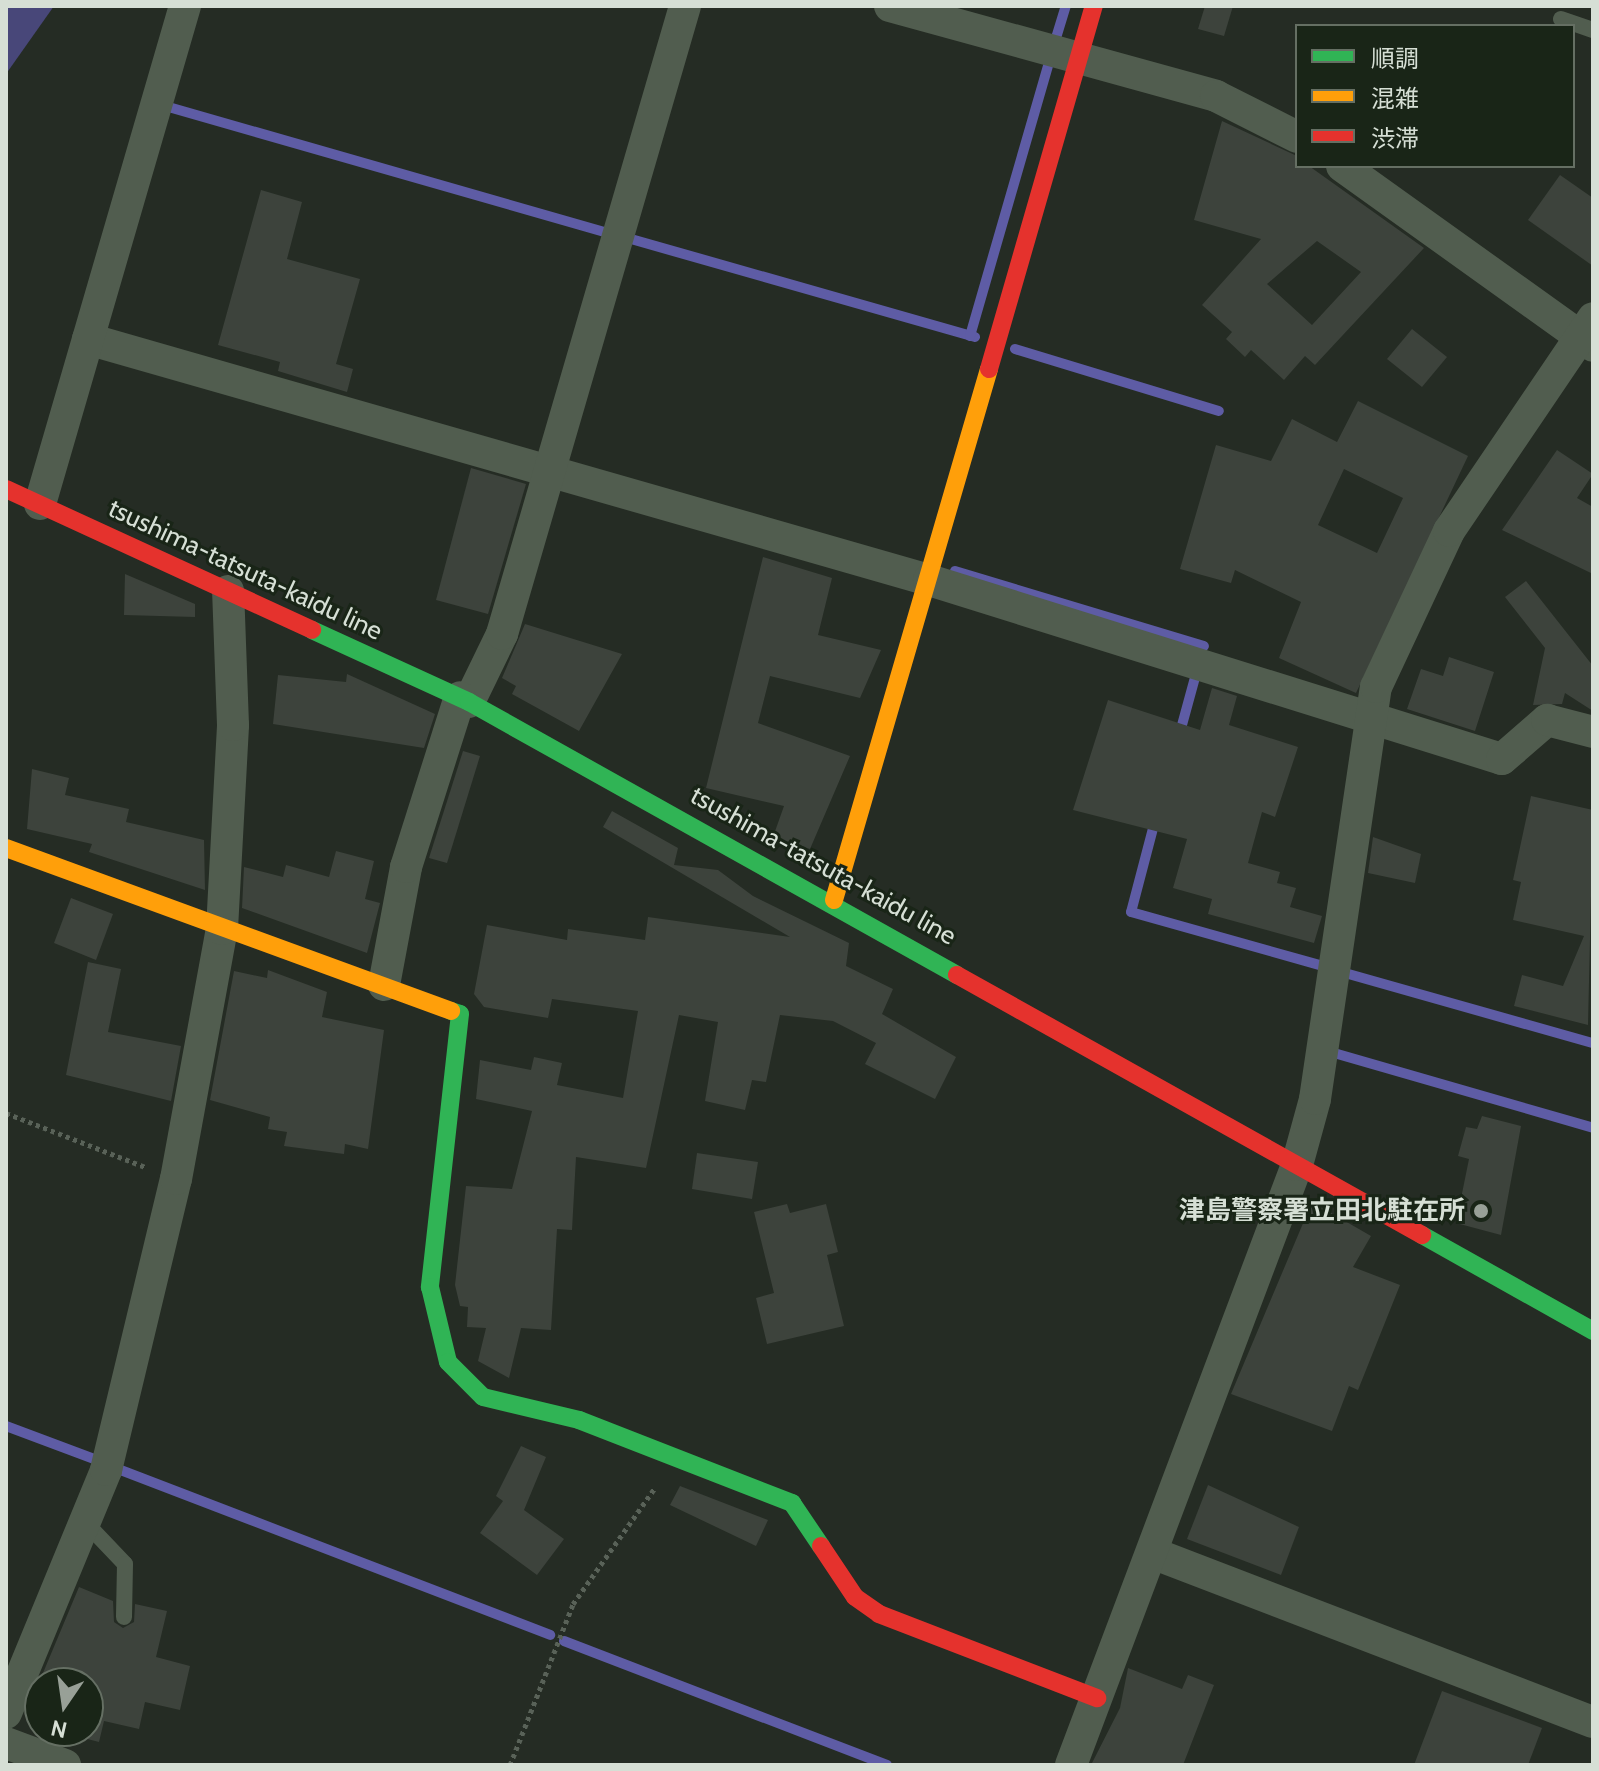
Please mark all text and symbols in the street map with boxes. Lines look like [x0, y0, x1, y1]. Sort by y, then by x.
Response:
legend [1295, 24, 1575, 168]
text: 順調 [1371, 44, 1419, 73]
text: 混雑 [1371, 84, 1419, 113]
text: 渋滞 [1371, 124, 1419, 153]
street label: tsushima-tatsuta-kaidu line [103, 493, 387, 647]
street label: tsushima-tatsuta-kaidu line [685, 780, 961, 952]
place label: 津島警察署立田北駐在所 [1179, 1195, 1465, 1227]
marker: 津島警察署立田北駐在所 [1472, 1202, 1490, 1220]
north arrow [24, 1667, 104, 1747]
text: N [48, 1714, 70, 1744]

